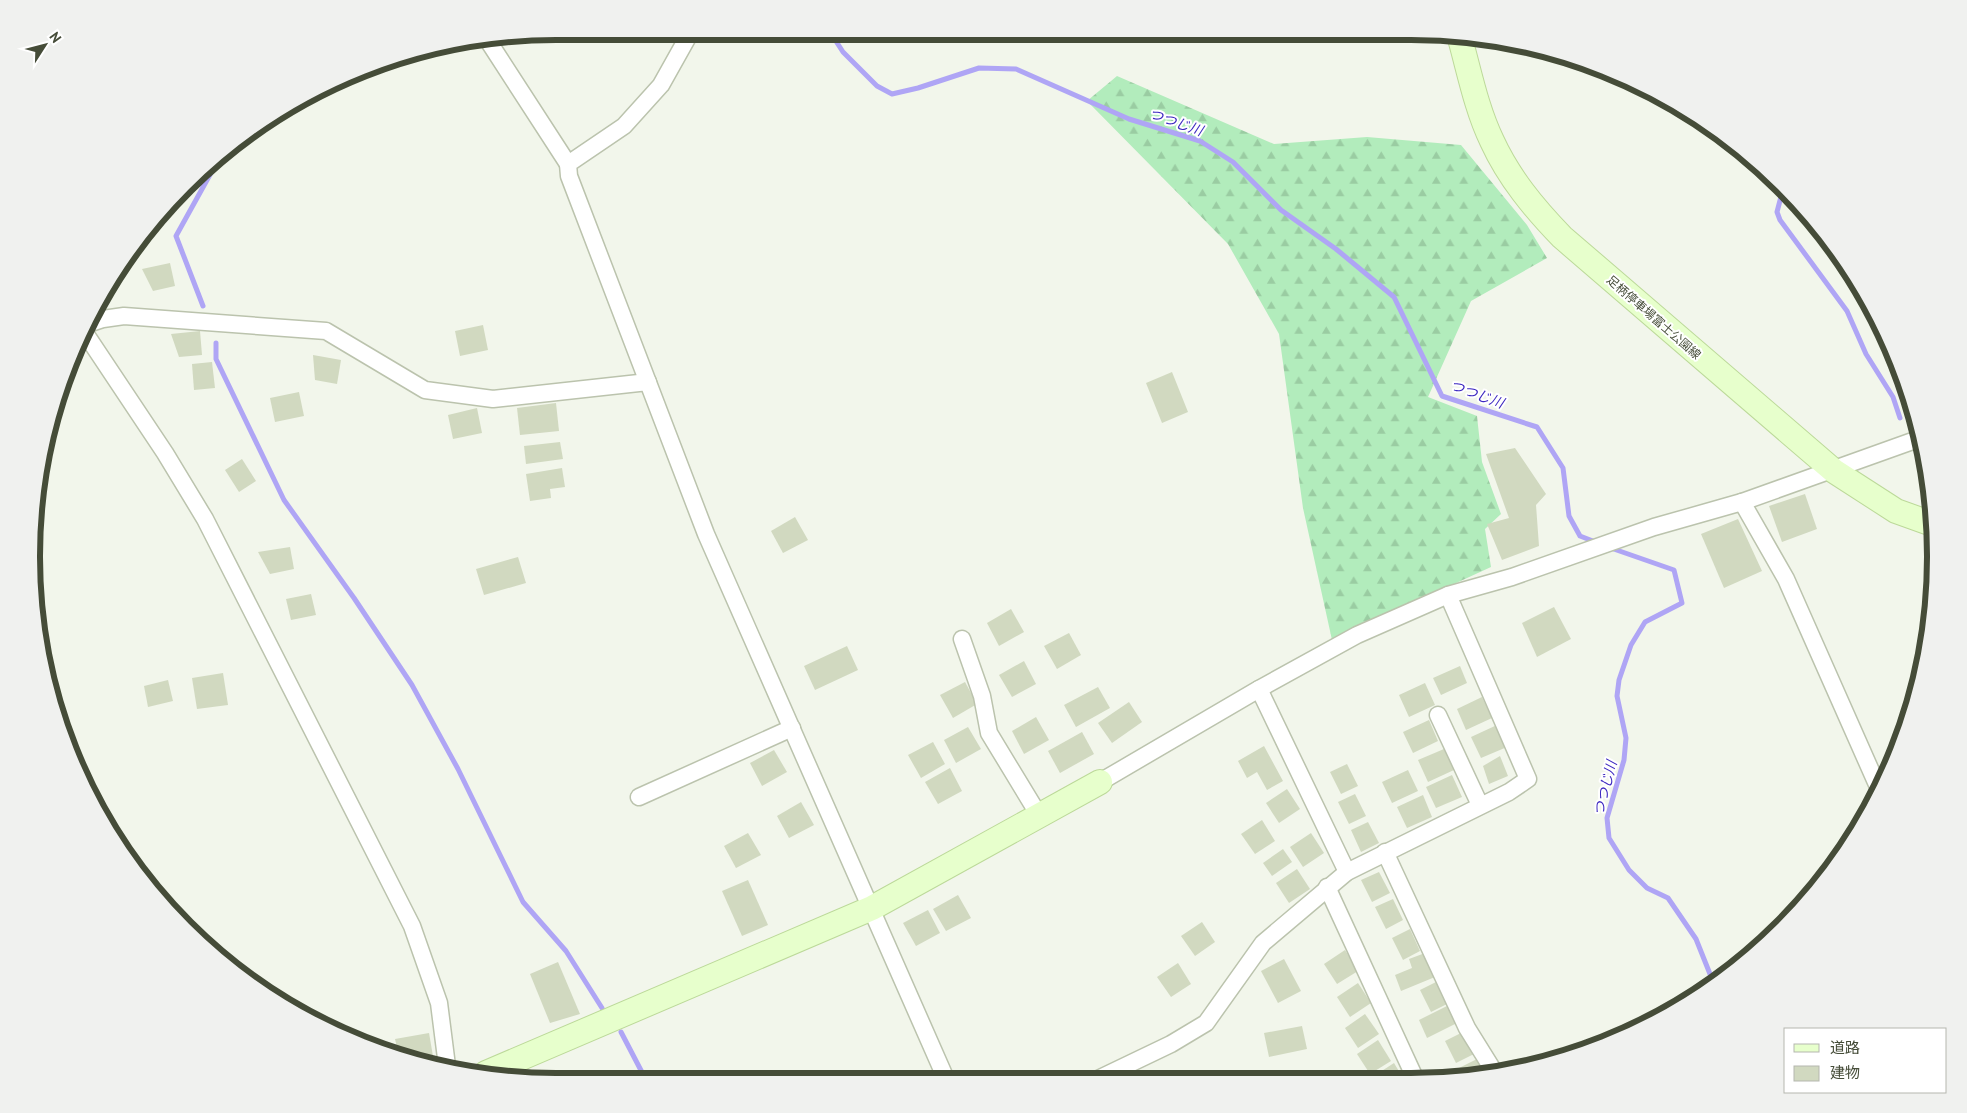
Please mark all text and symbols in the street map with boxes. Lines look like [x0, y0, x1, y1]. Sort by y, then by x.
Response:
north arrow [20, 20, 70, 70]
text: N [46, 28, 66, 46]
water label: つつじ川 [1147, 104, 1207, 140]
street label: 足柄停車場富士公園線 [1604, 272, 1704, 362]
water label: つつじ川 [1448, 376, 1508, 413]
water label: つつじ川 [1589, 757, 1621, 817]
legend [1784, 1028, 1947, 1093]
text: 道路 [1830, 1038, 1860, 1057]
text: 建物 [1830, 1063, 1860, 1082]

